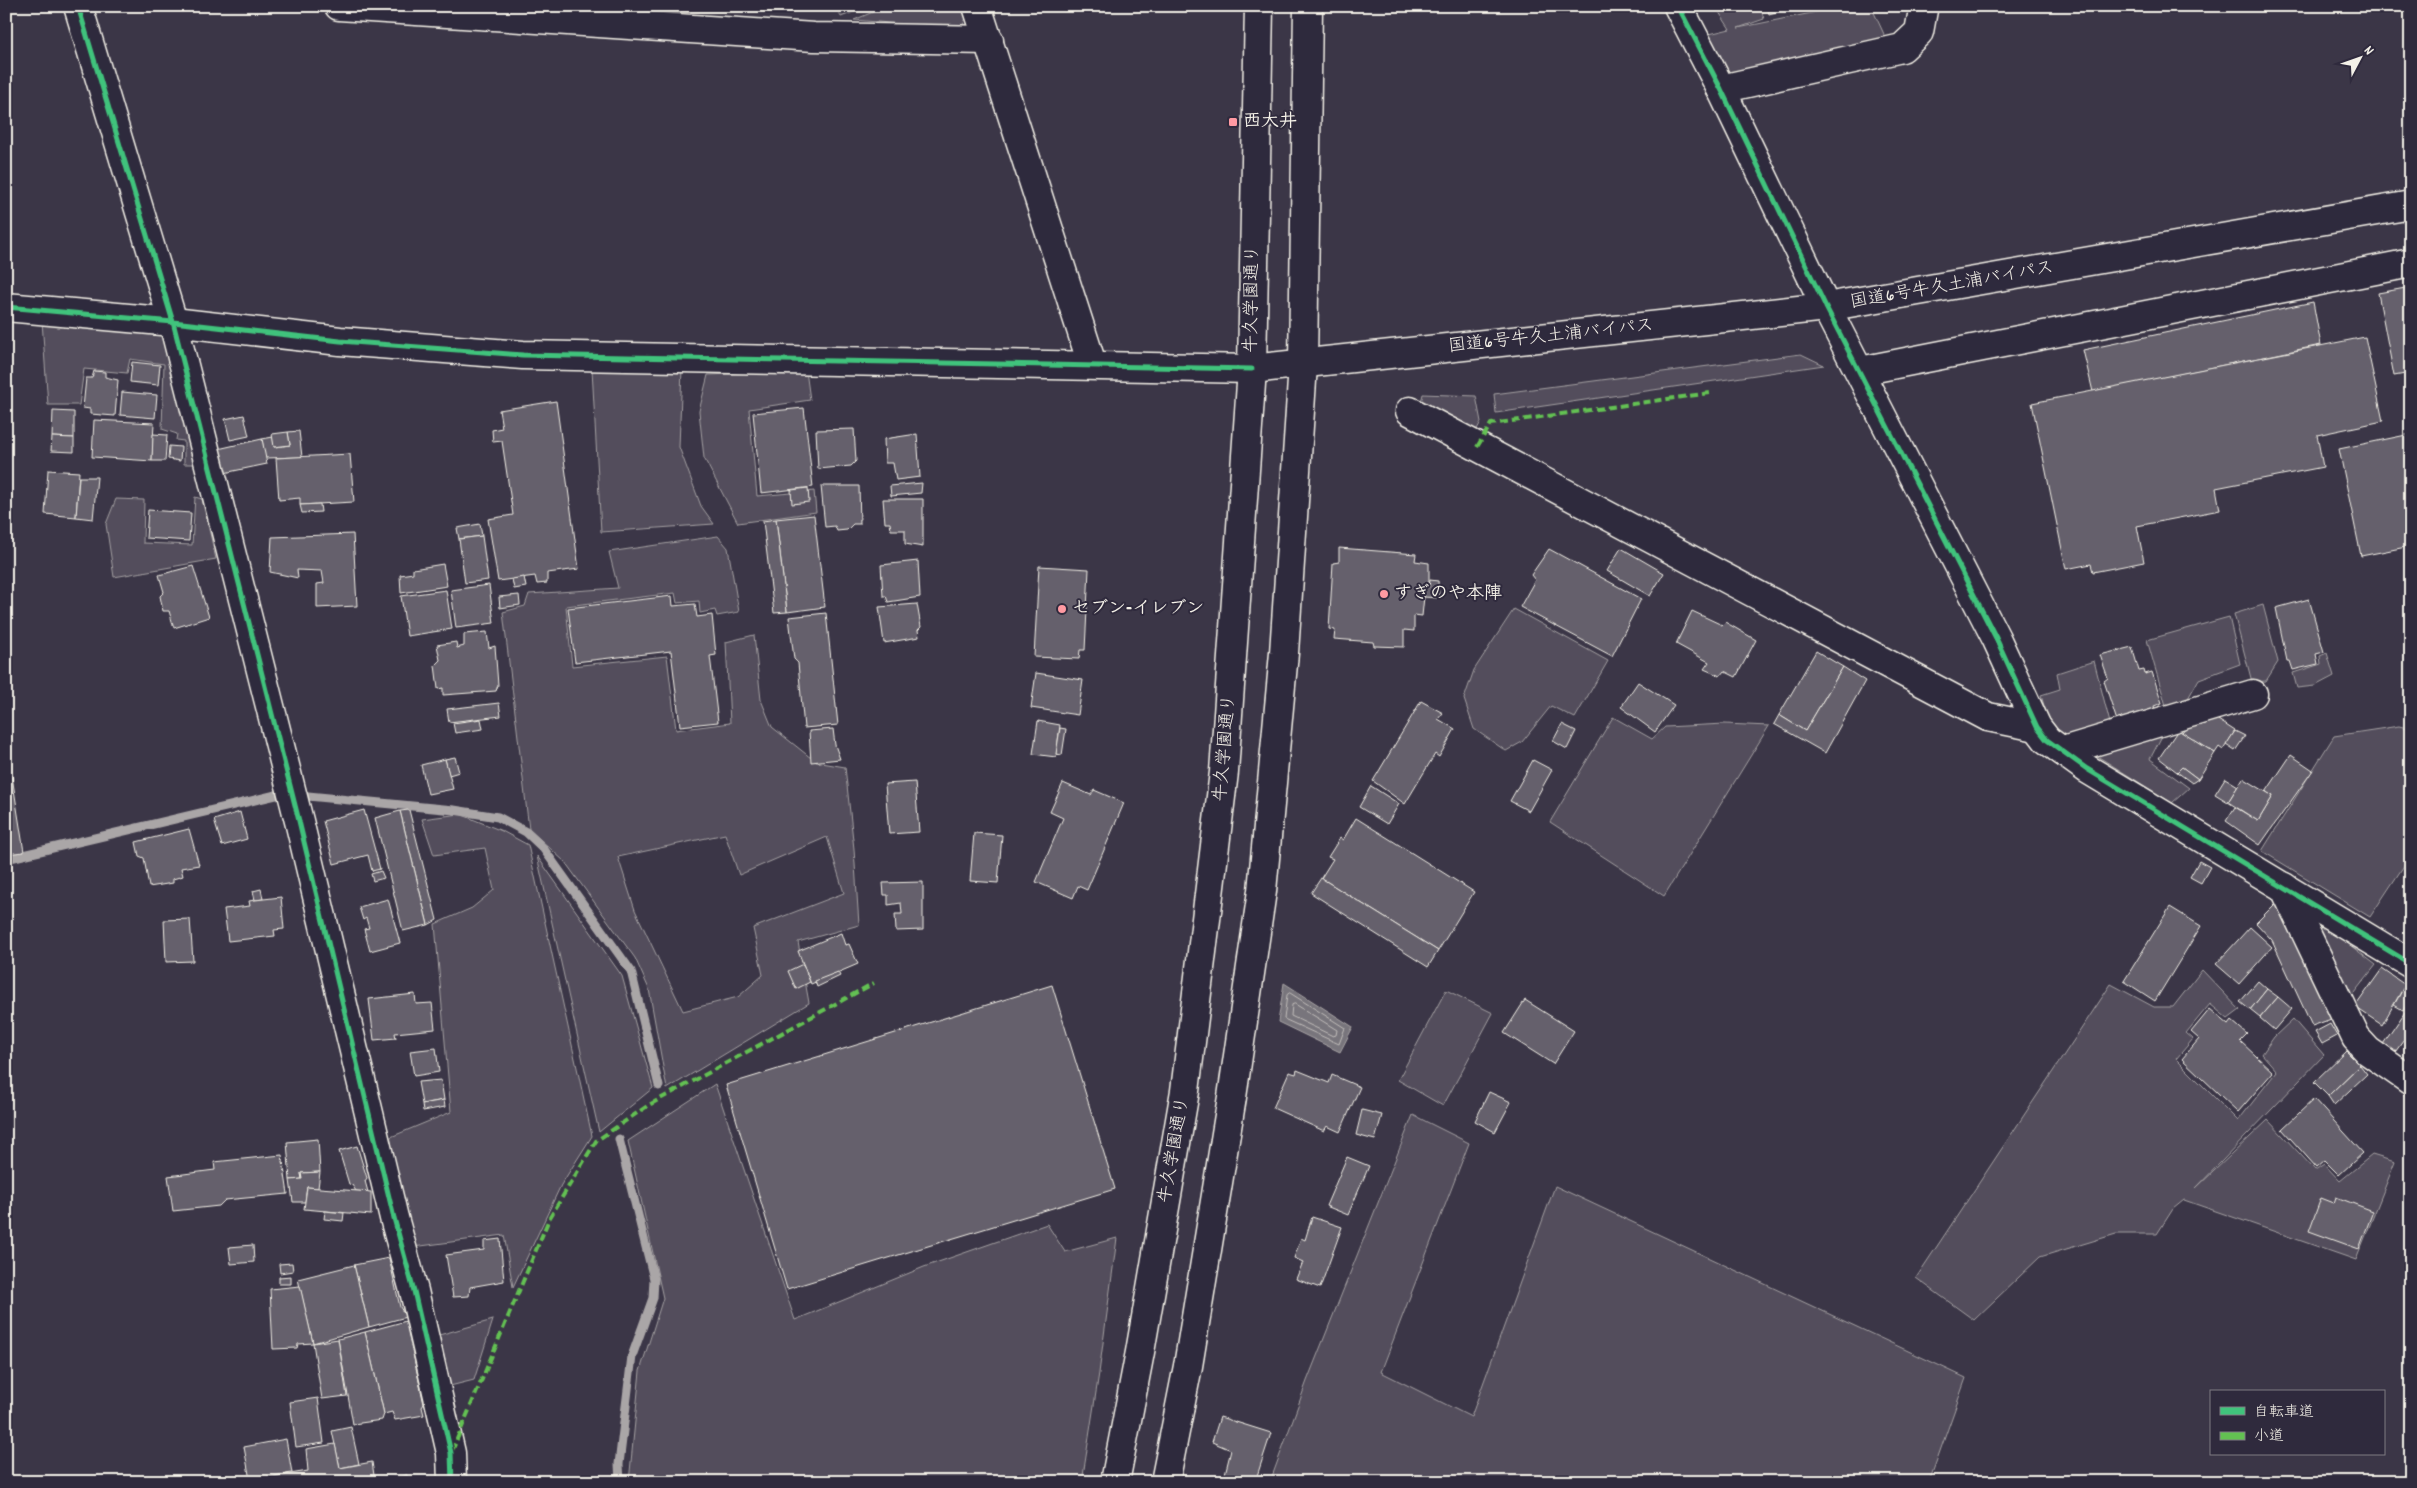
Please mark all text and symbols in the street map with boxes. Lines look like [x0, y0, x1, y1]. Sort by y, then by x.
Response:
north arrow [2334, 32, 2384, 82]
text: N [2358, 42, 2378, 60]
place label: 西大井 [1243, 110, 1297, 135]
marker: 西大井 [1227, 116, 1239, 128]
street label: 牛久学園通り [1240, 245, 1266, 353]
street label: 国道6号牛久土浦バイパス [1848, 256, 2056, 316]
street label: 国道6号牛久土浦バイパス [1447, 314, 1655, 360]
place label: すぎのや本陣 [1394, 582, 1502, 607]
marker: すぎのや本陣 [1378, 588, 1390, 600]
place label: セブン-イレブン [1072, 597, 1204, 622]
marker: セブン-イレブン [1056, 603, 1068, 615]
street label: 牛久学園通り [1209, 693, 1243, 803]
street label: 牛久学園通り [1153, 1095, 1197, 1205]
legend [2210, 1390, 2384, 1456]
text: 自転車道 [2254, 1402, 2314, 1424]
text: 小道 [2254, 1426, 2284, 1448]

